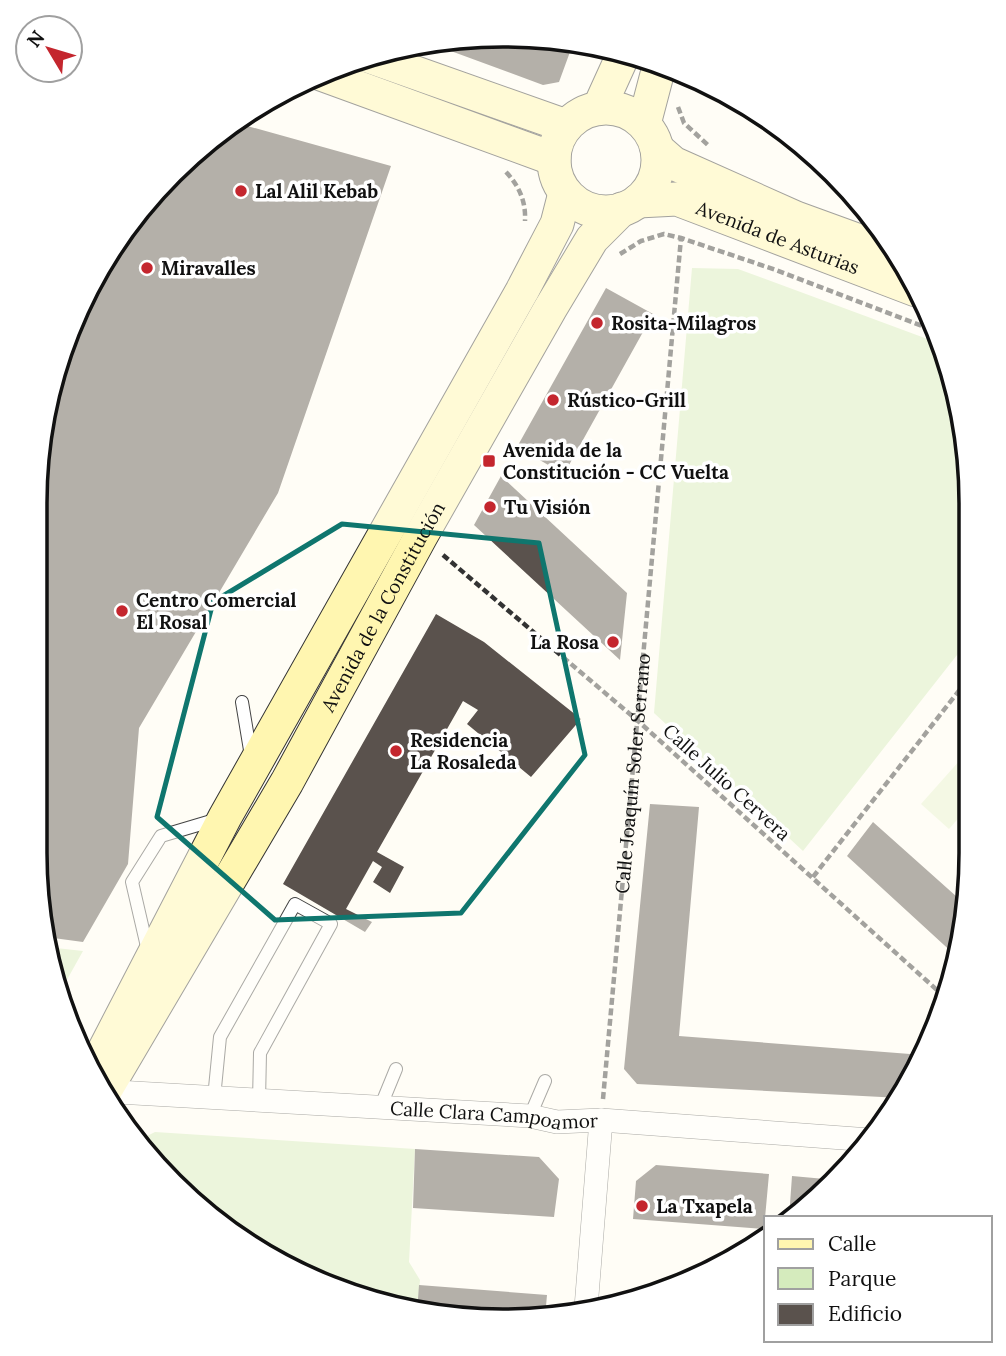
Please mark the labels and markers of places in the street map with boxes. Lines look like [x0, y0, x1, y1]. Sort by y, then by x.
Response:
place label: Lal Alil Kebab [255, 179, 378, 203]
marker: Lal Alil Kebab [233, 183, 249, 199]
place label: Miravalles [161, 256, 256, 280]
marker: Miravalles [139, 260, 155, 276]
place label: Rosita-Milagros [611, 311, 756, 335]
marker: Rosita-Milagros [589, 315, 605, 331]
place label: Rústico-Grill [567, 388, 686, 412]
marker: Rústico-Grill [545, 392, 561, 408]
place label: Avenida de la Constitución - CC Vuelta [503, 438, 729, 484]
marker: Avenida de la Constitución - CC Vuelta [481, 453, 497, 469]
place label: Tu Visión [504, 495, 591, 519]
marker: Tu Visión [482, 499, 498, 515]
place label: Centro Comercial El Rosal [136, 588, 296, 634]
marker: Centro Comercial El Rosal [114, 603, 130, 619]
place label: La Rosa [530, 630, 599, 654]
marker: La Rosa [605, 634, 621, 650]
place label: Residencia La Rosaleda [410, 728, 517, 774]
marker: Residencia La Rosaleda [388, 743, 404, 759]
place label: La Txapela [656, 1194, 753, 1218]
marker: La Txapela [634, 1198, 650, 1214]

